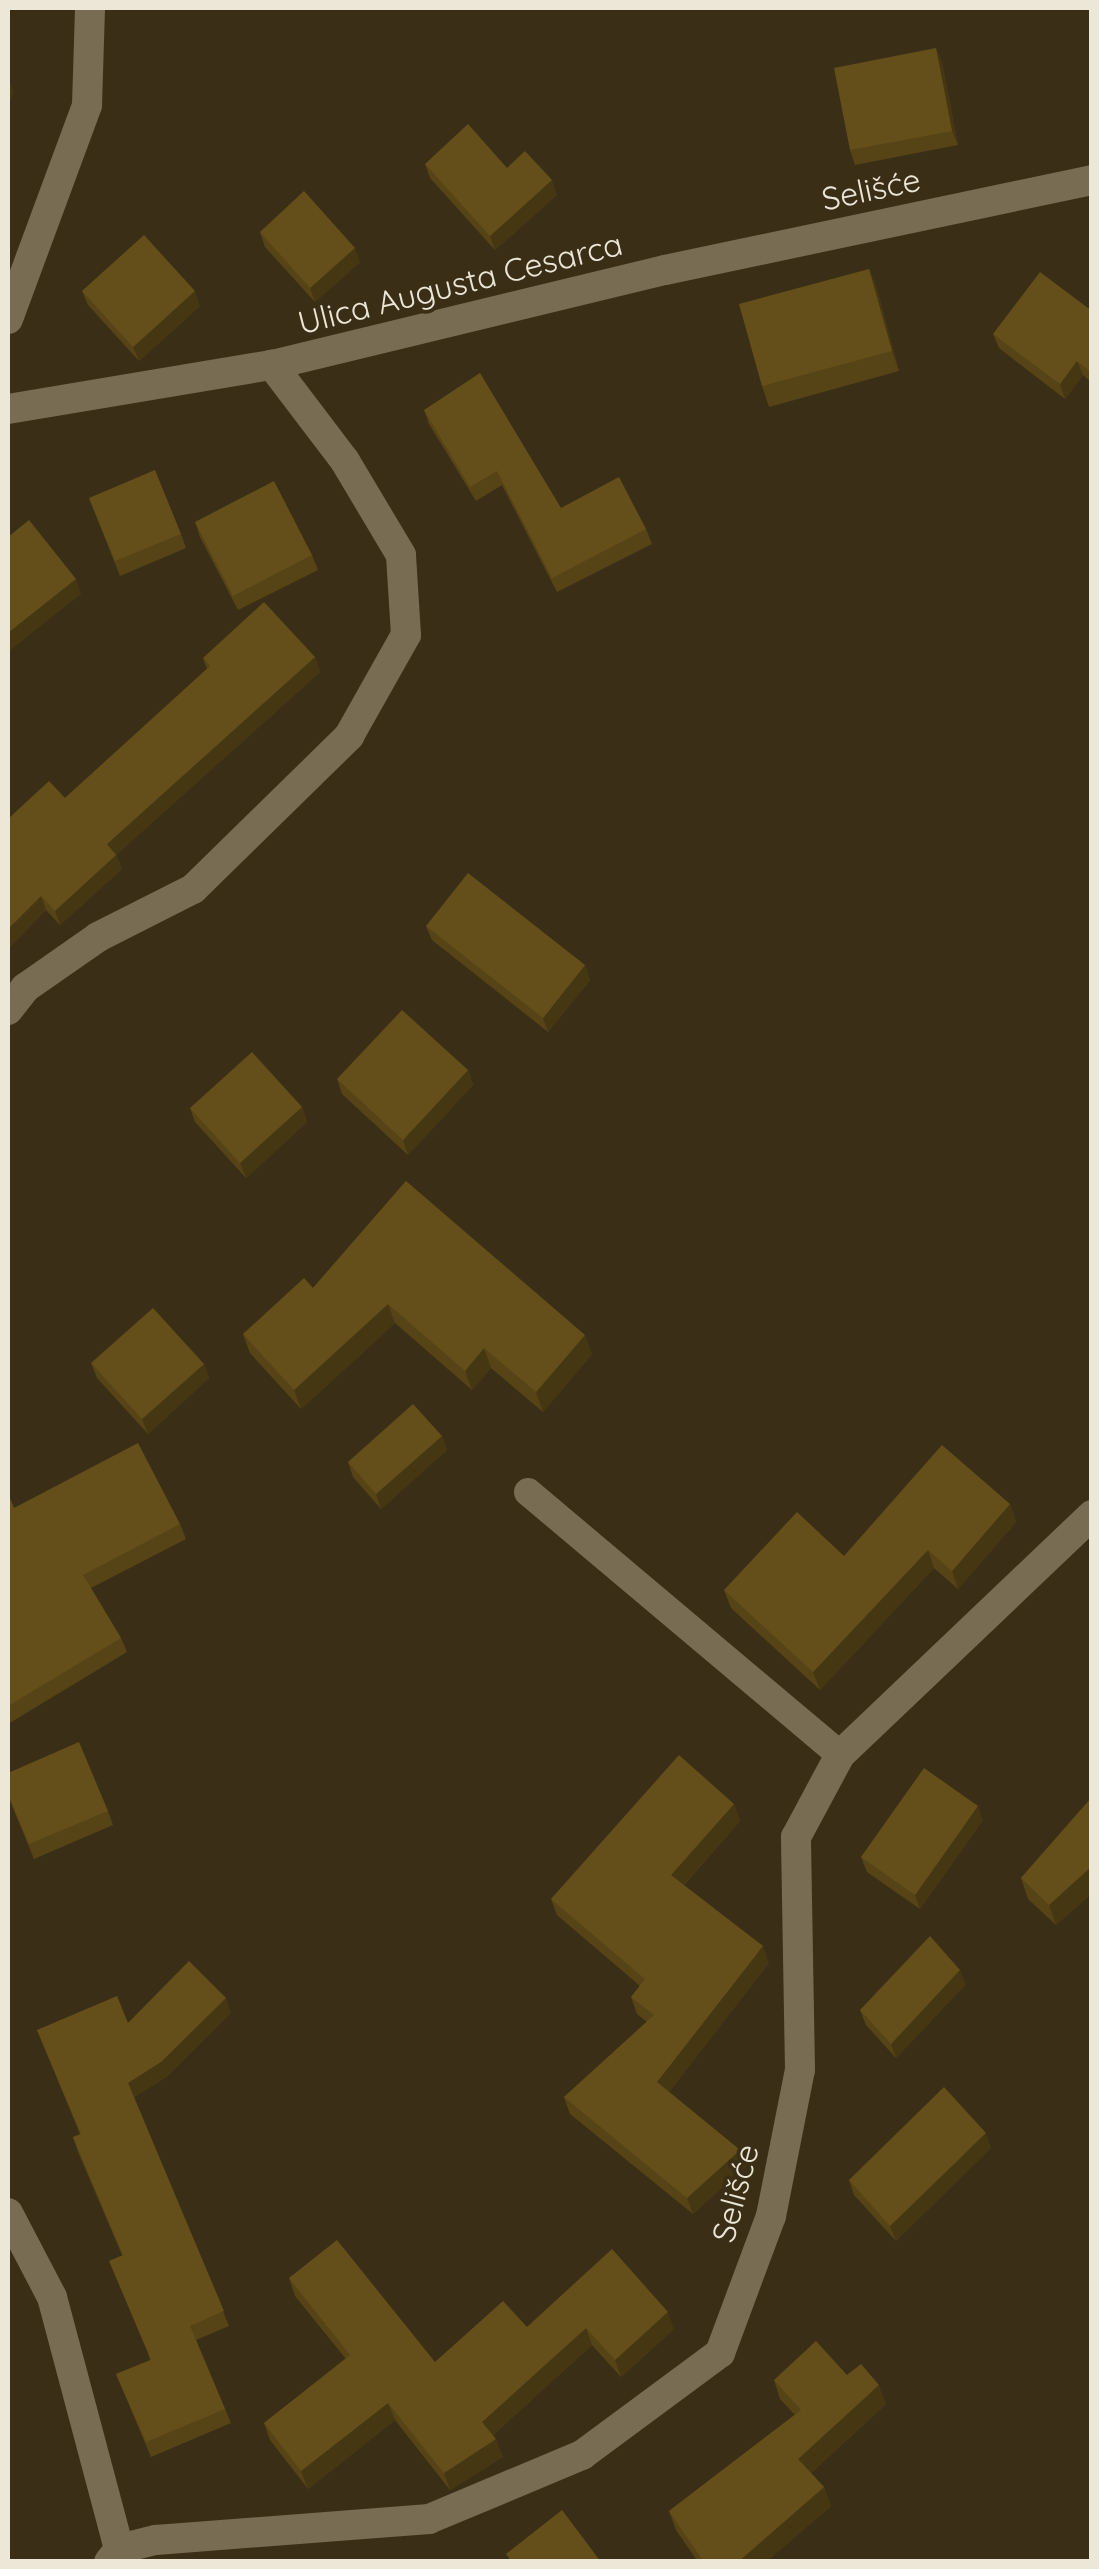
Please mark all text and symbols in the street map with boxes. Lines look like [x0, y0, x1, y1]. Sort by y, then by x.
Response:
street label: Selišće [818, 160, 924, 218]
street label: Ulica Augusta Cesarca [294, 224, 626, 342]
street label: Selišće [704, 2140, 766, 2246]

